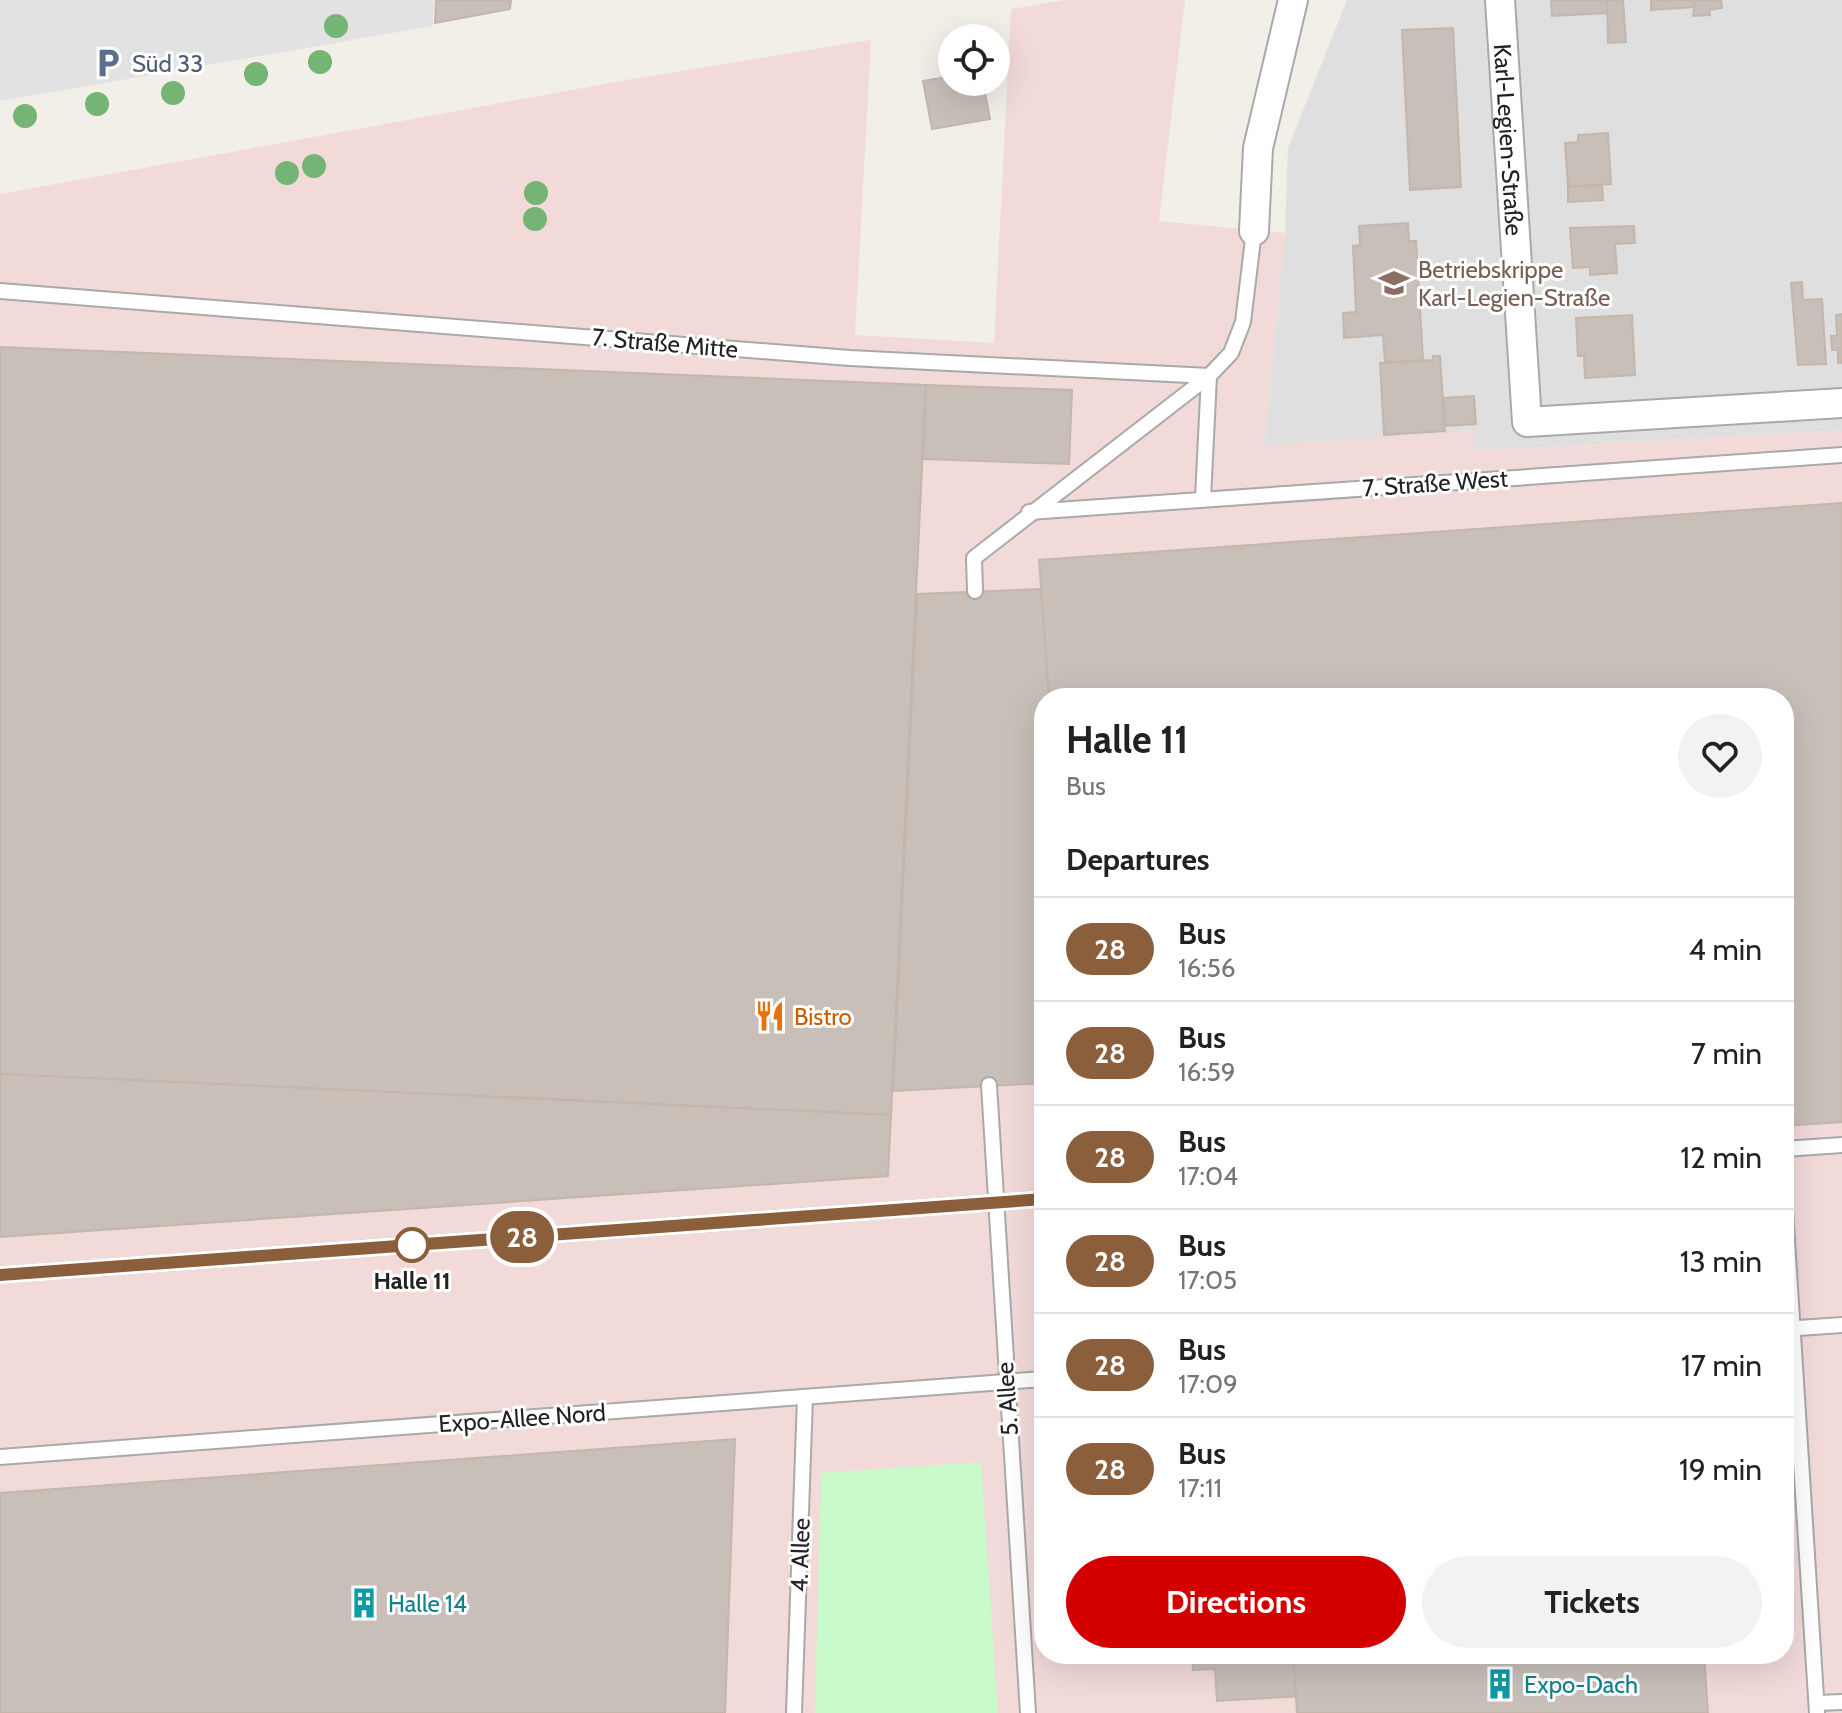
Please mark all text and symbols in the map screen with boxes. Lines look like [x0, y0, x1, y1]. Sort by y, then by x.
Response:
map controls [938, 24, 1010, 96]
button: locate [938, 24, 1010, 96]
street label: Karl-Legien-Straße [1488, 43, 1530, 237]
parking icon: Süd 33 [91, 46, 125, 80]
place label: Süd 33 [132, 49, 203, 78]
place label: Betriebskrippe Karl-Legien-Straße [1418, 255, 1610, 312]
school or university icon: Betriebskrippe Karl-Legien-Straße [1377, 266, 1411, 300]
street label: 7. Straße Mitte [591, 322, 739, 364]
street label: 7. Straße West [1361, 463, 1509, 503]
button: heart [1678, 714, 1762, 798]
text: Halle 11 [1066, 716, 1188, 763]
text: Bus [1066, 770, 1106, 802]
text: Departures [1066, 841, 1210, 878]
text: Bus [1178, 915, 1226, 952]
text: 4 min [1688, 931, 1762, 968]
text: 28 [1094, 932, 1126, 966]
text: 16:56 [1178, 952, 1236, 984]
restaurant icon: Bistro [753, 999, 787, 1033]
place label: Bistro [794, 1002, 852, 1031]
text: Bus [1178, 1019, 1226, 1056]
text: 7 min [1691, 1035, 1762, 1072]
text: 28 [1094, 1036, 1126, 1070]
text: 16:59 [1178, 1056, 1236, 1088]
text: Bus [1178, 1123, 1226, 1160]
text: 12 min [1680, 1139, 1762, 1176]
text: 28 [1094, 1140, 1126, 1174]
text: 17:04 [1178, 1160, 1238, 1192]
line badge: 28 [486, 1211, 558, 1263]
text: 28 [506, 1220, 538, 1254]
text: Bus [1178, 1227, 1226, 1264]
marker: Halle 11 [395, 1228, 429, 1262]
text: 13 min [1680, 1243, 1762, 1280]
text: 28 [1094, 1244, 1126, 1278]
text: 17:05 [1178, 1264, 1237, 1296]
place label: Halle 11 [373, 1266, 451, 1295]
text: Bus [1178, 1331, 1226, 1368]
text: 17 min [1681, 1347, 1762, 1384]
text: 28 [1094, 1348, 1126, 1382]
street label: 5. Allee [990, 1361, 1024, 1437]
text: 17:09 [1178, 1368, 1238, 1400]
street label: Expo-Allee Nord [437, 1398, 607, 1438]
text: Bus [1178, 1435, 1226, 1472]
text: 19 min [1679, 1451, 1762, 1488]
text: 28 [1094, 1452, 1126, 1486]
text: 17:11 [1178, 1472, 1222, 1504]
street label: 4. Allee [784, 1517, 816, 1593]
button: Directions [1066, 1556, 1406, 1648]
button: Tickets [1422, 1556, 1762, 1648]
building icon: Halle 14 [347, 1586, 381, 1620]
place label: Halle 14 [388, 1589, 467, 1618]
building icon: Expo-Dach [1483, 1667, 1517, 1701]
place label: Expo-Dach [1524, 1670, 1638, 1699]

